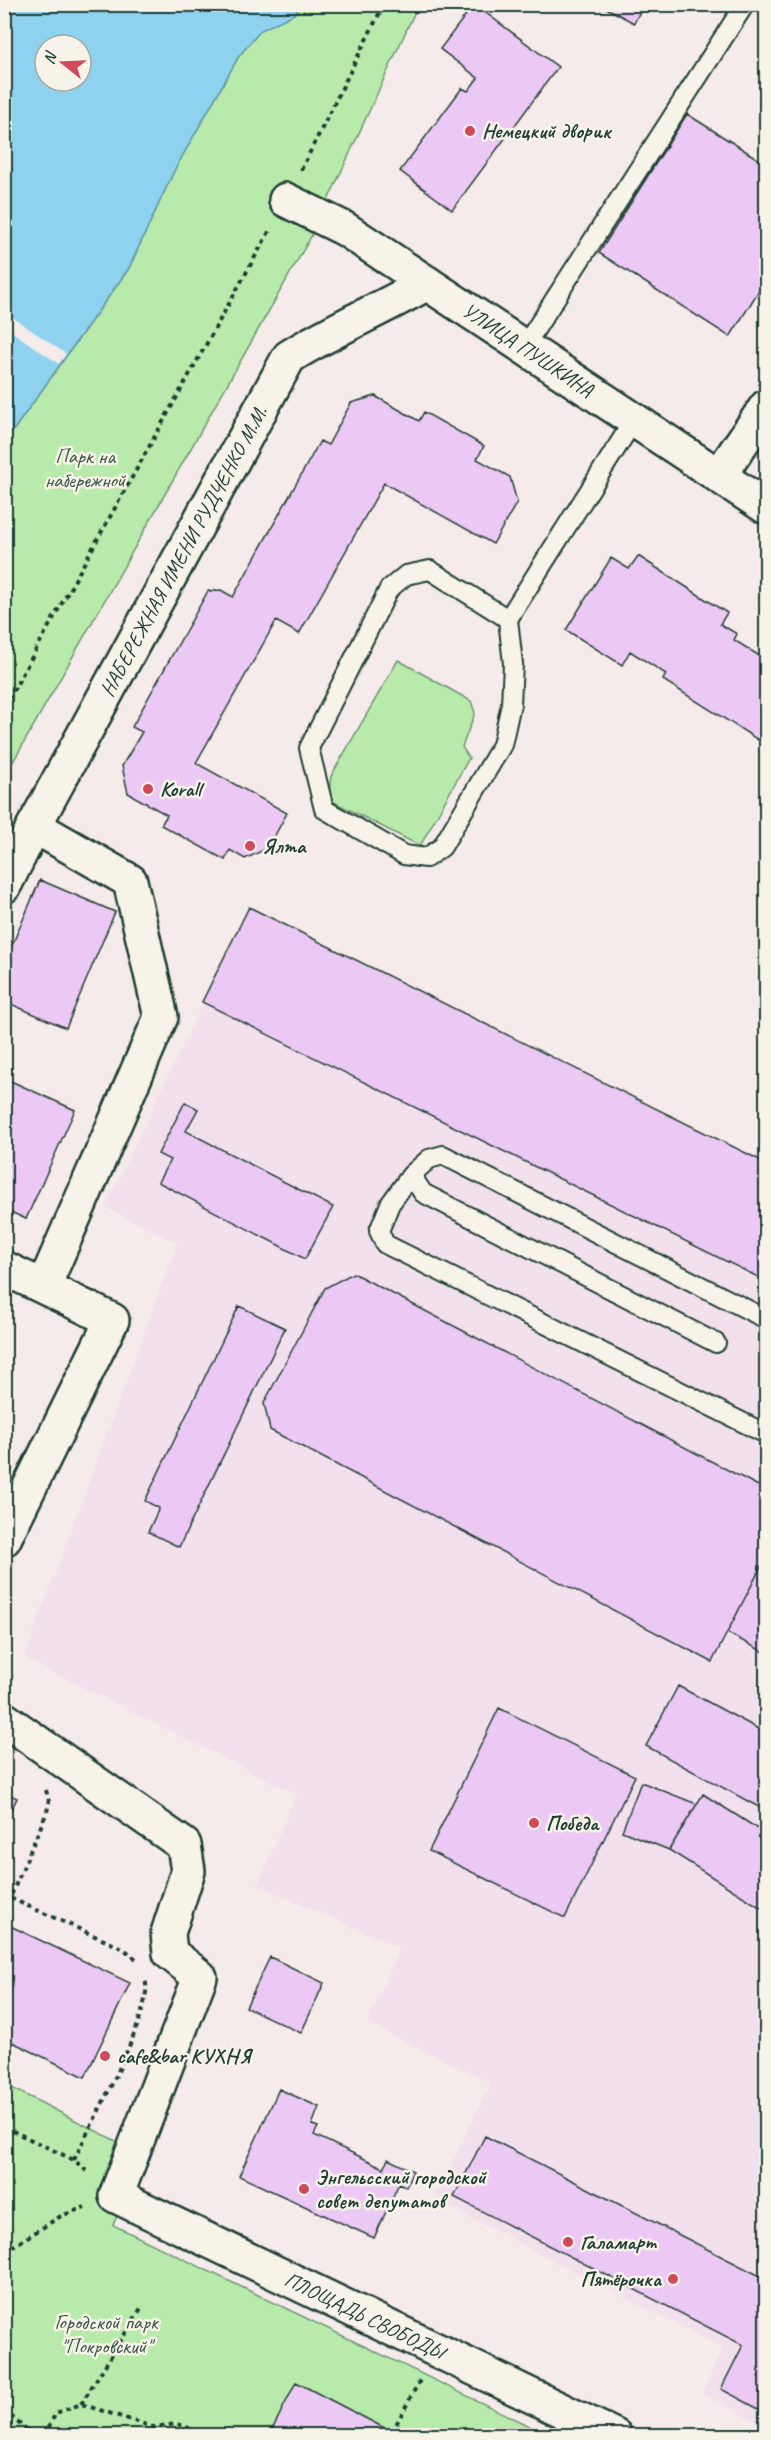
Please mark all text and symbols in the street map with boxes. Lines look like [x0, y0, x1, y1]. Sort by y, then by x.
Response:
north arrow [33, 33, 93, 93]
text: N [39, 48, 62, 66]
place label: Немецкий дворик [482, 118, 613, 144]
marker: Немецкий дворик [463, 124, 477, 138]
street label: УЛИЦА ПУШКИНА [457, 297, 599, 403]
street label: НАБЕРЕЖНАЯ ИМЕНИ РУДЧЕНКО М.М. [94, 401, 273, 701]
park label: Парк на набережной [45, 443, 127, 493]
place label: Korall [160, 776, 205, 802]
marker: Korall [141, 782, 155, 796]
place label: Ялта [262, 833, 307, 859]
marker: Ялта [243, 839, 257, 853]
place label: Победа [546, 1810, 600, 1836]
marker: Победа [527, 1816, 541, 1830]
place label: cafe&bar КУХНЯ [117, 2043, 254, 2069]
marker: cafe&bar КУХНЯ [98, 2049, 112, 2063]
place label: Энгельсский городской совет депутатов [316, 2164, 488, 2214]
marker: Энгельсский городской совет депутатов [297, 2182, 311, 2196]
place label: Галамарт [580, 2229, 657, 2255]
marker: Галамарт [561, 2235, 575, 2249]
street label: ПЛОЩАДЬ СВОБОДЫ [280, 2266, 452, 2367]
place label: Пятёрочка [581, 2266, 663, 2292]
marker: Пятёрочка [666, 2272, 680, 2286]
park label: Городской парк "Покровский" [54, 2309, 159, 2359]

